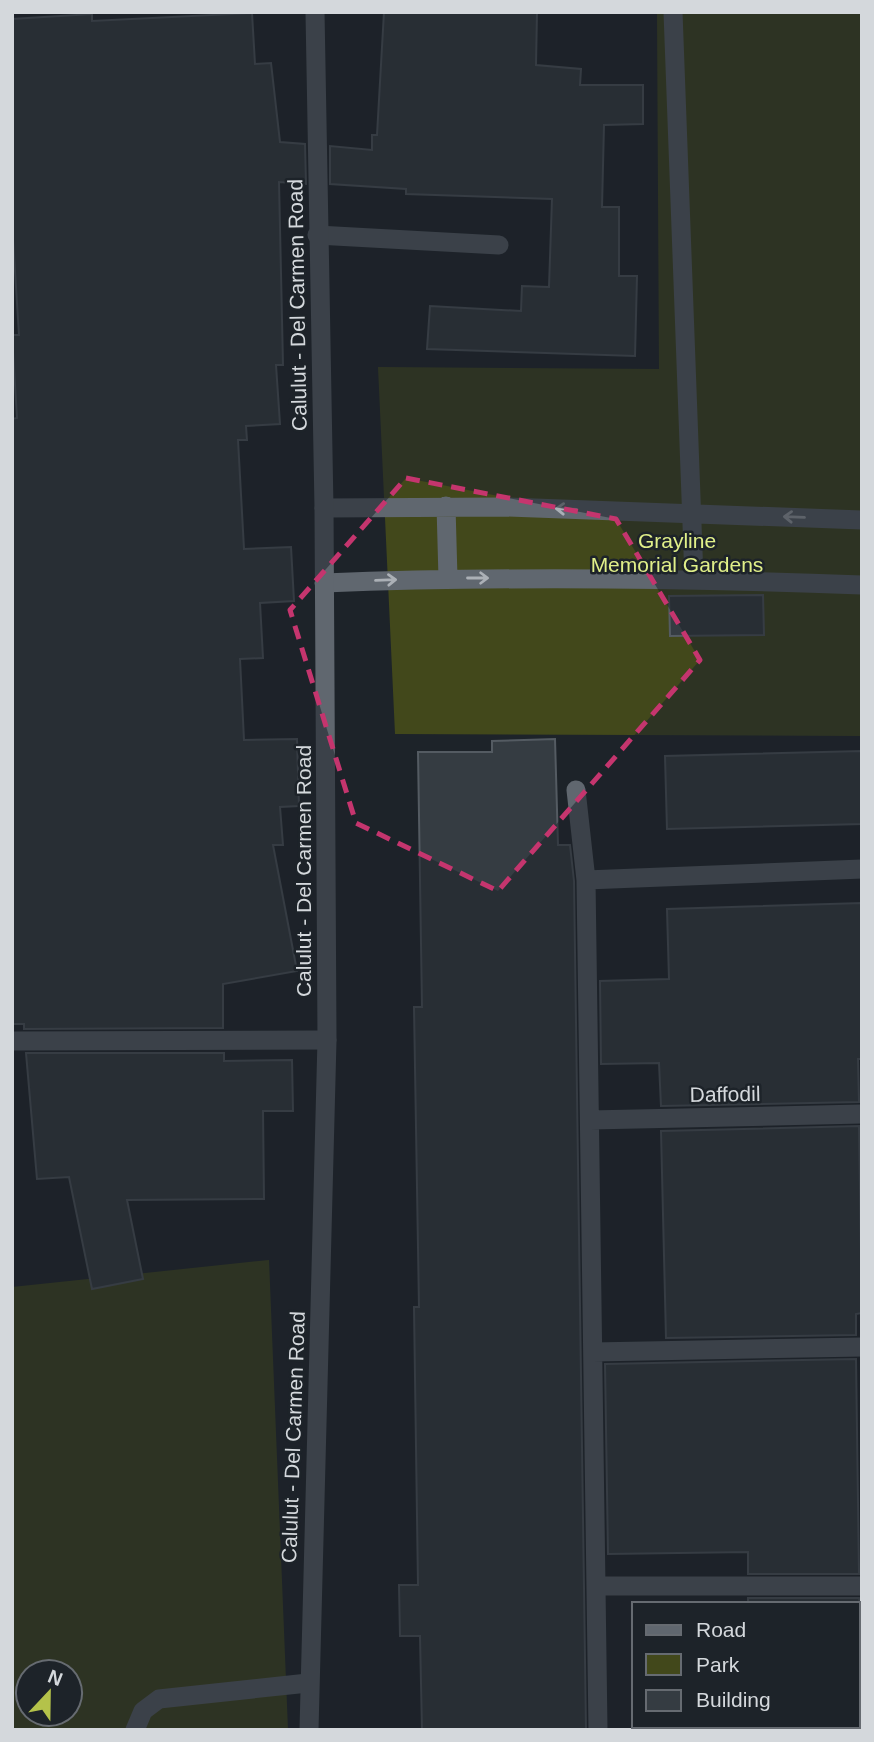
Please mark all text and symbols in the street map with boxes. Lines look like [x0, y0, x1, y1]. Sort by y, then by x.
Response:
street label: Calulut - Del Carmen Road [283, 179, 311, 431]
one-way arrow [555, 502, 578, 515]
one-way arrow [782, 510, 805, 523]
park label: Grayline Memorial Gardens [591, 529, 763, 576]
one-way arrow [467, 571, 490, 585]
one-way arrow [374, 574, 397, 587]
street label: Calulut - Del Carmen Road [292, 745, 315, 997]
street label: Daffodil [689, 1082, 761, 1106]
street label: Calulut - Del Carmen Road [277, 1311, 309, 1563]
legend [632, 1602, 860, 1728]
text: Road [696, 1618, 746, 1641]
text: Park [696, 1653, 740, 1676]
north arrow [14, 1658, 84, 1728]
text: N [45, 1665, 65, 1690]
text: Building [696, 1688, 771, 1711]

